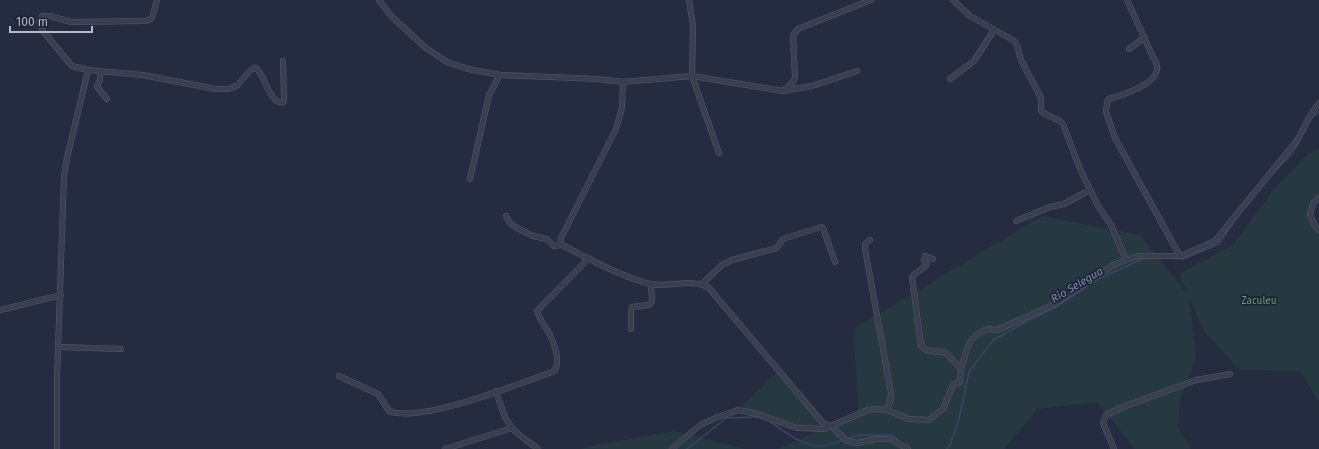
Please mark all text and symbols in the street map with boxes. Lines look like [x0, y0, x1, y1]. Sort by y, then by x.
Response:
scale bar [10, 8, 92, 34]
text: 100 m [16, 15, 48, 29]
water label: Río Selegua [1049, 264, 1105, 306]
park label: Zaculeu [1241, 295, 1277, 307]

